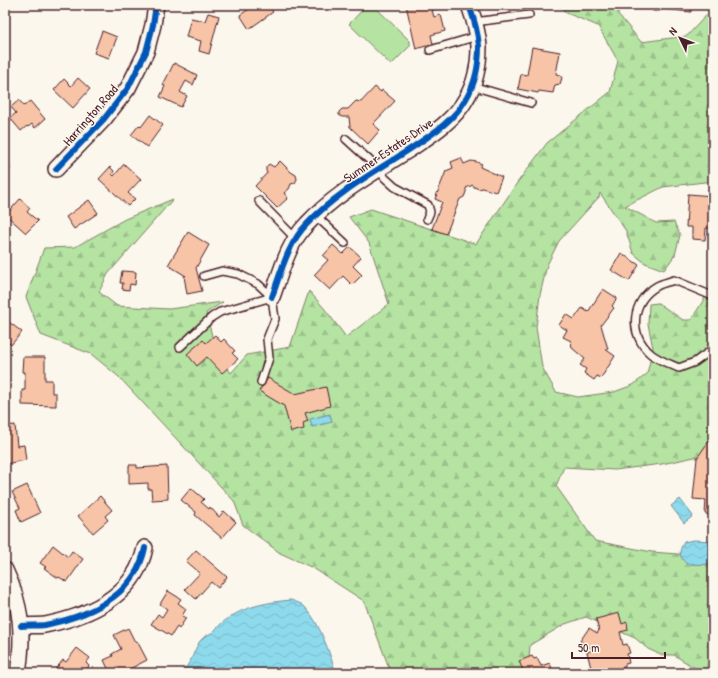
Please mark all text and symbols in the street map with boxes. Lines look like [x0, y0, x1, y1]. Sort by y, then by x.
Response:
north arrow [660, 18, 700, 58]
text: N [666, 24, 680, 38]
street label: Harrington Road [58, 81, 122, 149]
street label: Summer Estates Drive [340, 113, 436, 187]
scale bar [572, 634, 665, 660]
text: 50 m [578, 639, 599, 656]

